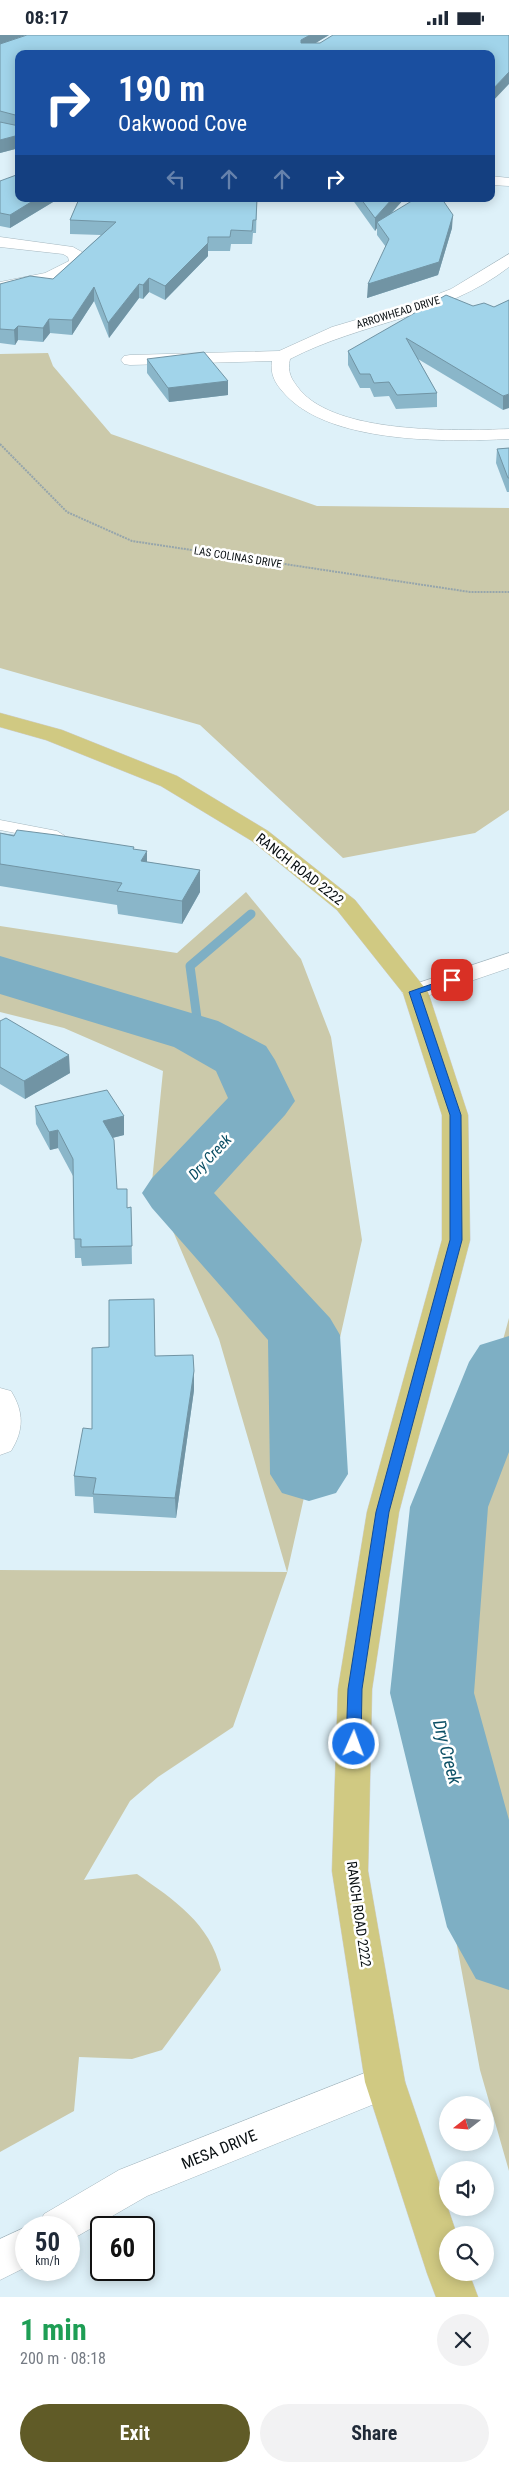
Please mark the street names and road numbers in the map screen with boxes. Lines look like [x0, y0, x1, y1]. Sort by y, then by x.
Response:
street label: ARROWHEAD DRIVE [355, 293, 442, 331]
street label: LAS COLINAS DRIVE [193, 544, 283, 571]
street label: RANCH ROAD 2222 [253, 830, 347, 908]
street label: RANCH ROAD 2222 [344, 1860, 374, 1968]
street label: MESA DRIVE [179, 2126, 260, 2173]

